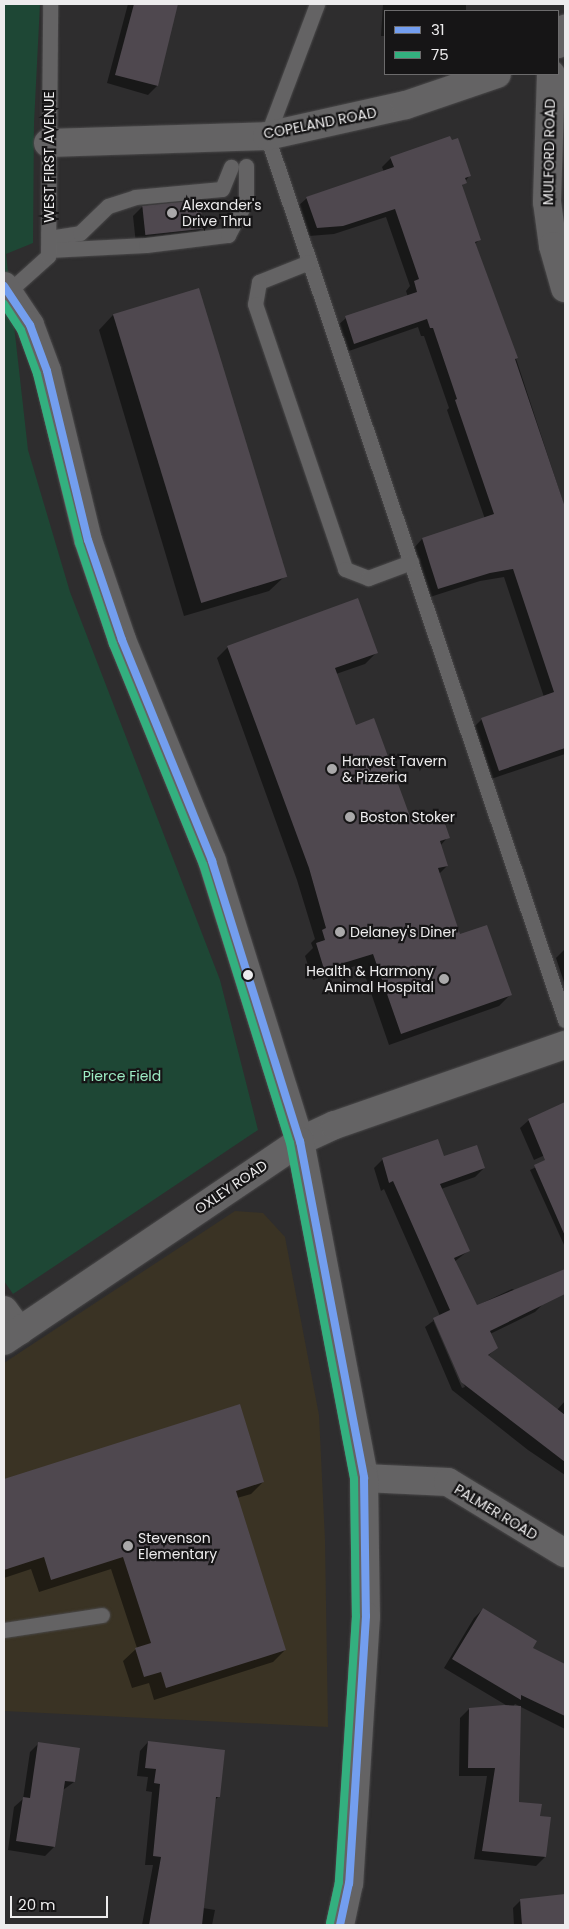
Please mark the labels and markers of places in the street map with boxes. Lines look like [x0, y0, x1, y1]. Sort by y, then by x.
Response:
place label: Alexander's Drive Thru [182, 197, 262, 230]
marker: Alexander's Drive Thru [166, 207, 178, 219]
place label: Harvest Tavern & Pizzeria [342, 753, 447, 786]
marker: Harvest Tavern & Pizzeria [326, 763, 338, 775]
place label: Boston Stoker [360, 809, 455, 825]
marker: Boston Stoker [344, 811, 356, 823]
place label: Delaney's Diner [350, 924, 456, 940]
marker: Delaney's Diner [334, 926, 346, 938]
place label: Health & Harmony Animal Hospital [306, 963, 434, 996]
unlabelled marker [243, 970, 253, 980]
marker: Health & Harmony Animal Hospital [438, 973, 450, 985]
place label: Stevenson Elementary [138, 1530, 217, 1562]
marker: Stevenson Elementary [122, 1540, 134, 1552]

